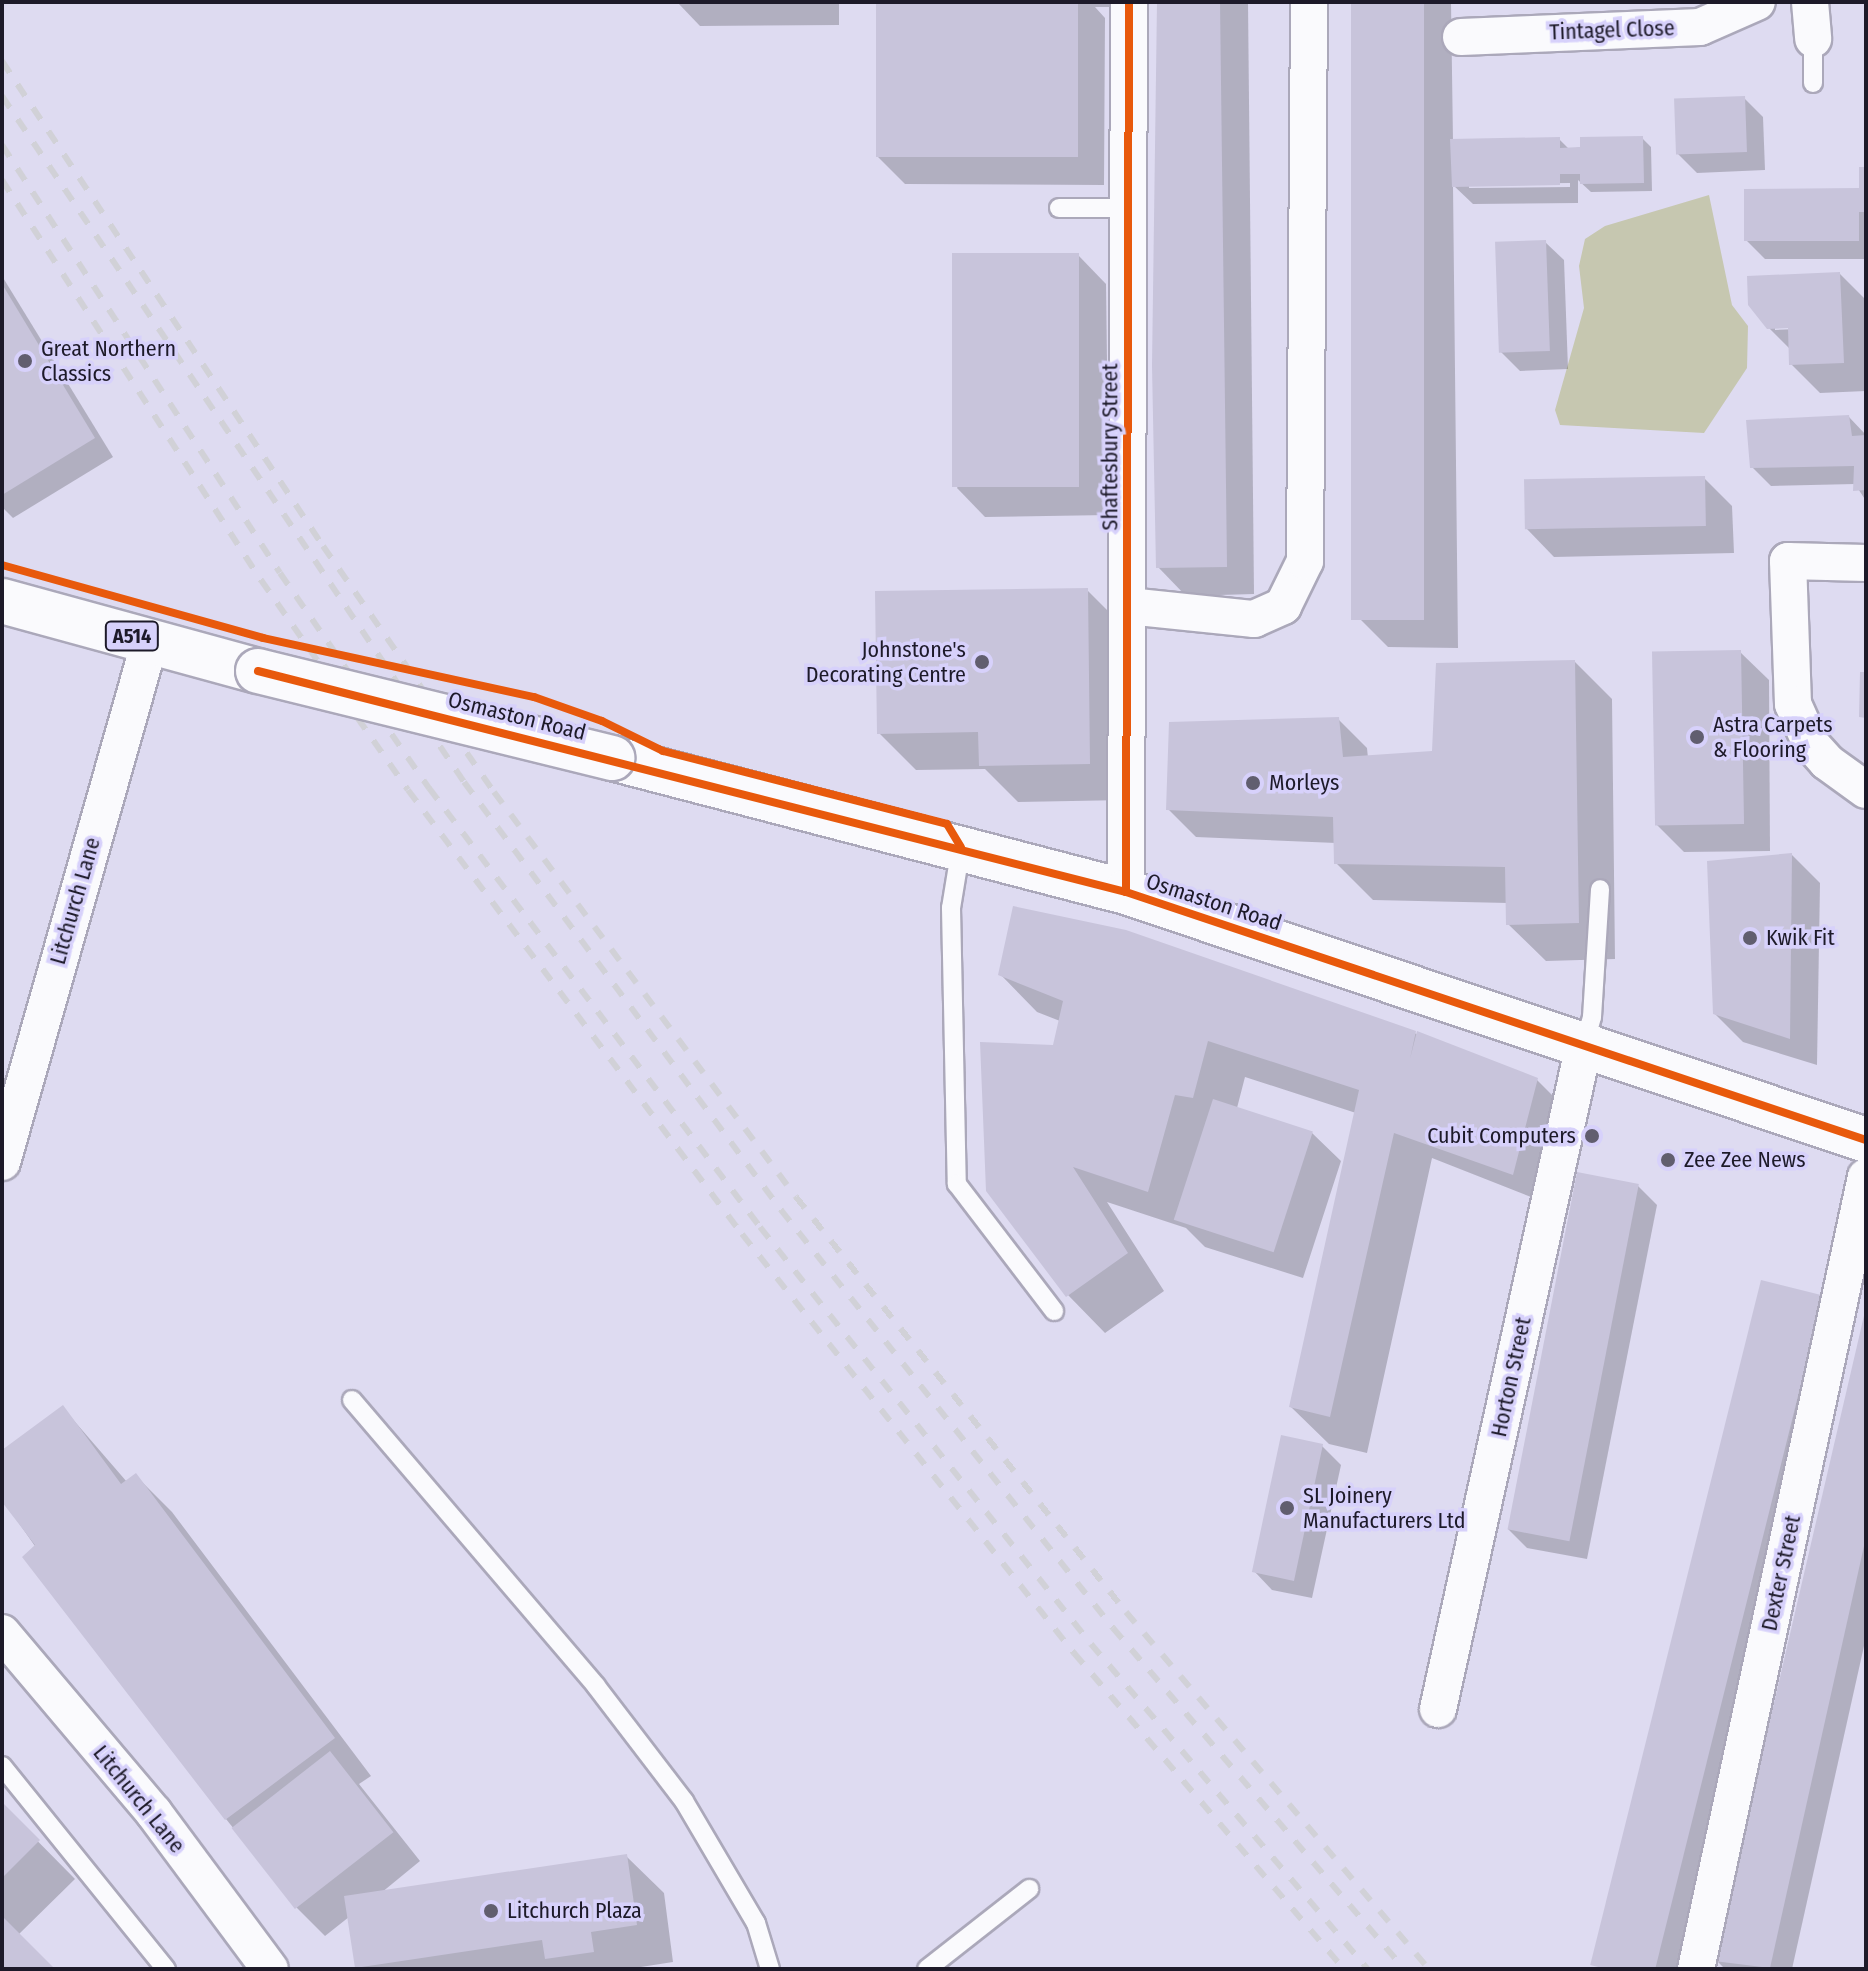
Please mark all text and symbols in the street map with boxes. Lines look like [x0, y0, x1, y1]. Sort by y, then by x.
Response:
street label: Tintagel Close [1549, 15, 1675, 45]
place label: Great Northern Classics [41, 335, 176, 386]
marker: Great Northern Classics [16, 352, 34, 370]
street label: Shaftesbury Street [1097, 363, 1123, 531]
road number: A514 [104, 620, 160, 652]
place label: Johnstone's Decorating Centre [806, 636, 966, 688]
marker: Johnstone's Decorating Centre [973, 653, 991, 671]
street label: Osmaston Road [445, 686, 589, 746]
place label: Astra Carpets & Flooring [1713, 711, 1833, 762]
marker: Astra Carpets & Flooring [1688, 728, 1706, 746]
place label: Morleys [1269, 770, 1339, 796]
marker: Morleys [1244, 774, 1262, 792]
street label: Litchurch Lane [44, 835, 106, 967]
street label: Osmaston Road [1143, 868, 1285, 936]
place label: Kwik Fit [1766, 925, 1835, 951]
marker: Kwik Fit [1741, 929, 1759, 947]
place label: Cubit Computers [1427, 1123, 1576, 1149]
marker: Cubit Computers [1583, 1127, 1601, 1145]
place label: Zee Zee News [1684, 1147, 1806, 1173]
marker: Zee Zee News [1659, 1151, 1677, 1169]
street label: Horton Street [1485, 1315, 1537, 1439]
place label: SL Joinery Manufacturers Ltd [1303, 1482, 1465, 1534]
marker: SL Joinery Manufacturers Ltd [1278, 1499, 1296, 1517]
street label: Dexter Street [1756, 1513, 1806, 1633]
street label: Litchurch Lane [88, 1740, 190, 1858]
place label: Litchurch Plaza [507, 1898, 642, 1924]
marker: Litchurch Plaza [482, 1902, 500, 1920]

